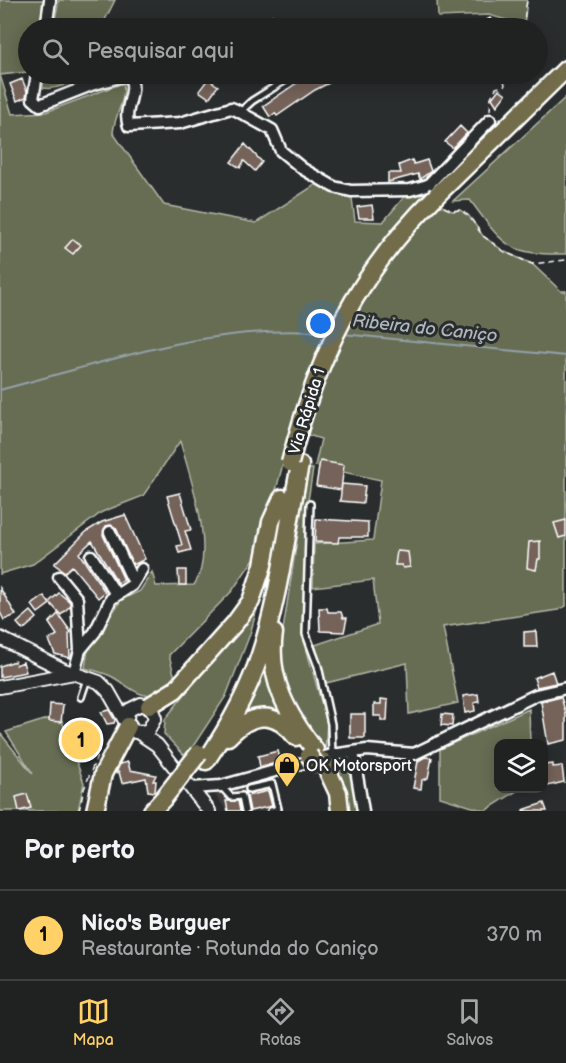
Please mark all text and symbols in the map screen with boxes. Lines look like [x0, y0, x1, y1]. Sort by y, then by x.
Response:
search box [18, 18, 548, 84]
icon: search [39, 35, 72, 68]
text: Pesquisar aqui [87, 38, 234, 65]
your location [306, 309, 335, 338]
water label: Ribeira do Caniço [351, 310, 498, 347]
street label: Via Rápida 1 [285, 366, 330, 457]
pin: 1 [62, 718, 100, 762]
map controls [494, 739, 548, 793]
button: layers [494, 739, 548, 793]
shop icon: OK Motorsport [272, 750, 302, 788]
place label: OK Motorsport [306, 757, 412, 776]
text: Por perto [24, 835, 135, 866]
text: Nico's Burguer [81, 910, 230, 937]
text: 1 [39, 923, 48, 947]
text: 370 m [486, 923, 542, 947]
text: Restaurante · Rotunda do Caniço [81, 937, 379, 961]
tab: Mapa [73, 995, 114, 1050]
tab: Rotas [259, 995, 301, 1050]
tab: Salvos [446, 995, 493, 1050]

